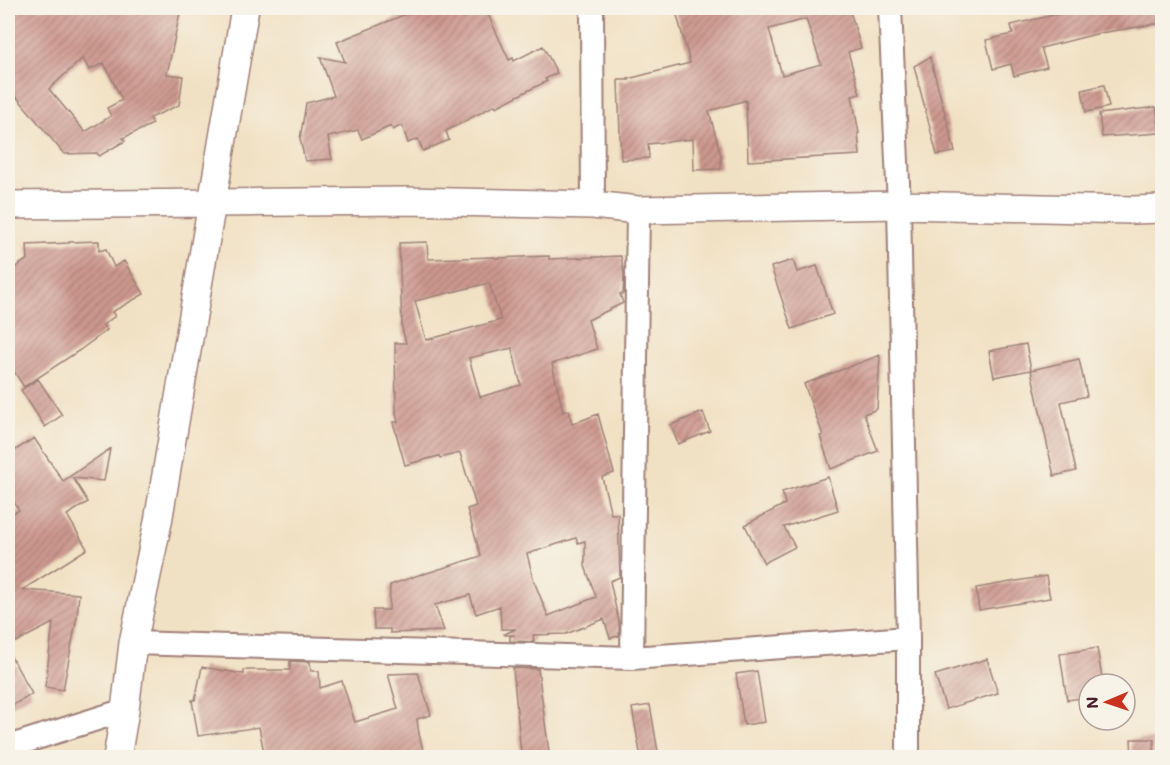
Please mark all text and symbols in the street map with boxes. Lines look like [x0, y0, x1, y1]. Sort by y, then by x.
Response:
north arrow [1077, 672, 1137, 732]
text: N [1081, 696, 1102, 709]

